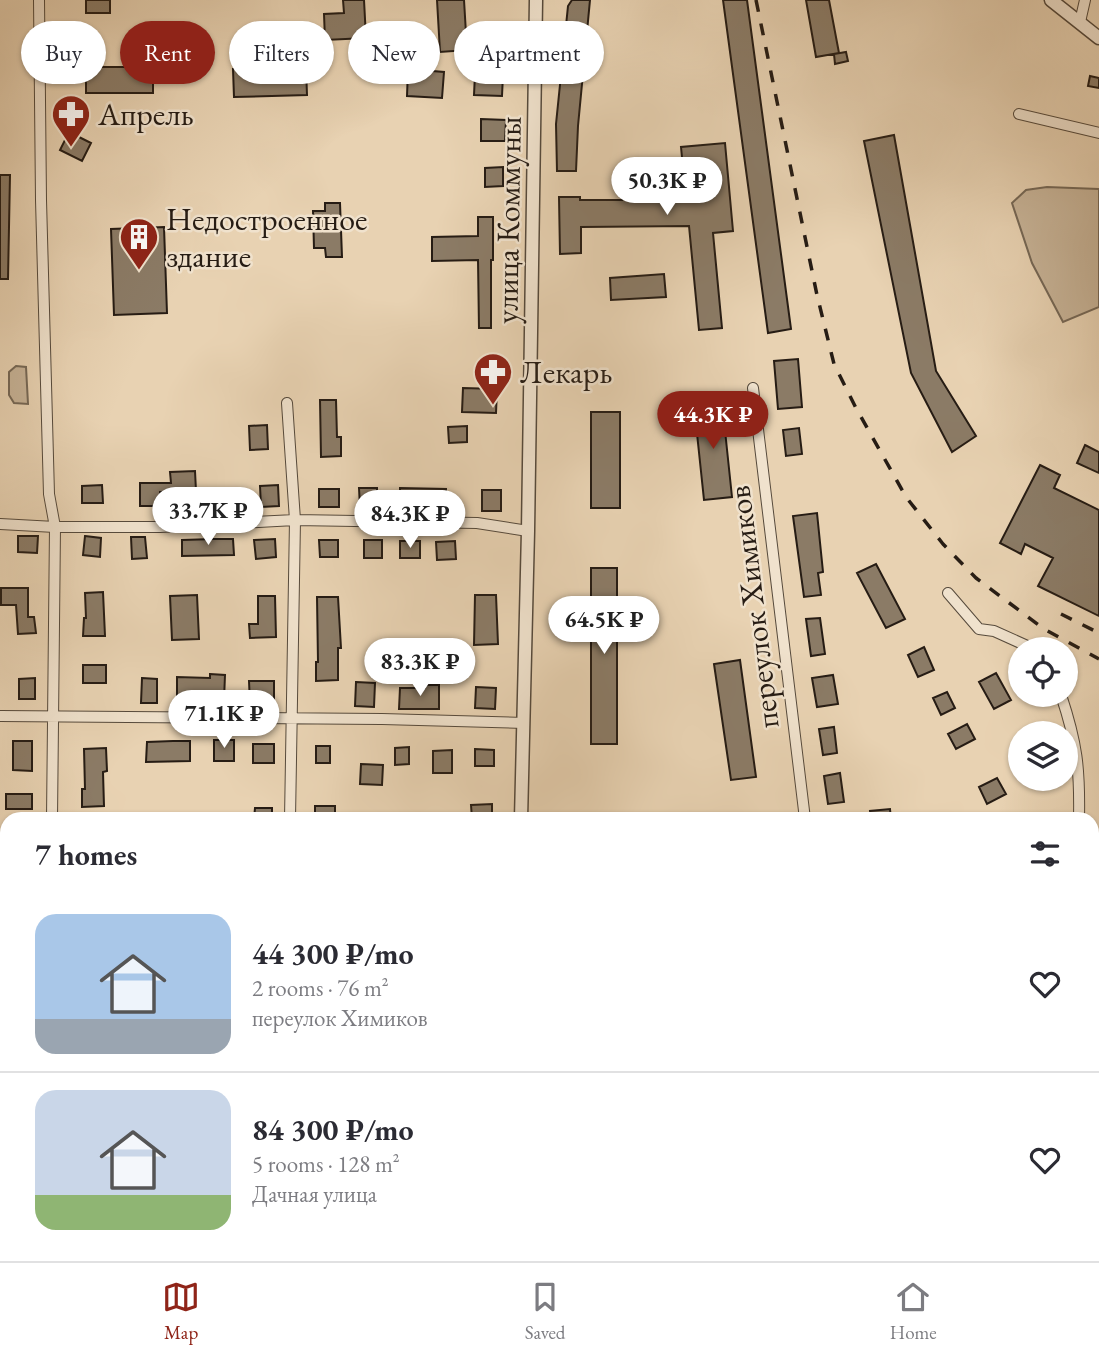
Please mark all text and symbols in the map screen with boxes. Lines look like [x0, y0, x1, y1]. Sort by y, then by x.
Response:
chip: Buy [21, 21, 106, 84]
chip: Rent [120, 21, 215, 84]
chip: Filters [229, 21, 334, 84]
chip: New [348, 21, 440, 84]
chip: Apartment [454, 21, 604, 84]
pharmacy icon: Апрель [50, 93, 92, 148]
place label: Апрель [97, 93, 194, 135]
street label: улица Коммуны [485, 116, 531, 324]
pin: 50.3K ₽ [602, 158, 732, 217]
text: 50.3K ₽ [627, 165, 707, 195]
place label: Недостроенное здание [166, 198, 368, 277]
building icon: Недостроенное здание [118, 216, 160, 271]
pharmacy icon: Лекарь [472, 351, 514, 406]
place label: Лекарь [520, 351, 612, 393]
pin: 44.3K ₽ [648, 392, 778, 451]
text: 44.3K ₽ [673, 399, 753, 429]
street label: переулок Химиков [717, 483, 789, 731]
pin: 33.7K ₽ [143, 488, 273, 547]
pin: 84.3K ₽ [345, 490, 475, 550]
text: 33.7K ₽ [168, 495, 248, 525]
text: 84.3K ₽ [370, 498, 450, 528]
pin: 64.5K ₽ [539, 596, 669, 656]
text: 64.5K ₽ [564, 604, 644, 634]
map controls [1008, 637, 1078, 791]
button: locate [1008, 637, 1078, 707]
pin: 83.3K ₽ [355, 638, 485, 698]
text: 83.3K ₽ [380, 646, 460, 676]
pin: 71.1K ₽ [159, 690, 289, 750]
text: 71.1K ₽ [184, 698, 264, 728]
button: layers [1008, 721, 1078, 791]
text: 7 homes [35, 835, 137, 874]
icon: filters [1026, 835, 1064, 873]
text: 44 300 ₽/mo [252, 934, 414, 973]
icon: home [91, 942, 175, 1026]
icon: heart [1026, 965, 1064, 1003]
text: 2 rooms · 76 m² [252, 973, 389, 1003]
text: переулок Химиков [252, 1003, 428, 1033]
text: 84 300 ₽/mo [252, 1110, 414, 1149]
icon: home [91, 1118, 175, 1202]
icon: heart [1026, 1141, 1064, 1179]
text: 5 rooms · 128 m² [252, 1149, 400, 1179]
text: Дачная улица [252, 1179, 377, 1209]
tab: Map [162, 1278, 200, 1345]
tab: Saved [525, 1278, 565, 1345]
tab: Home [890, 1278, 937, 1345]

